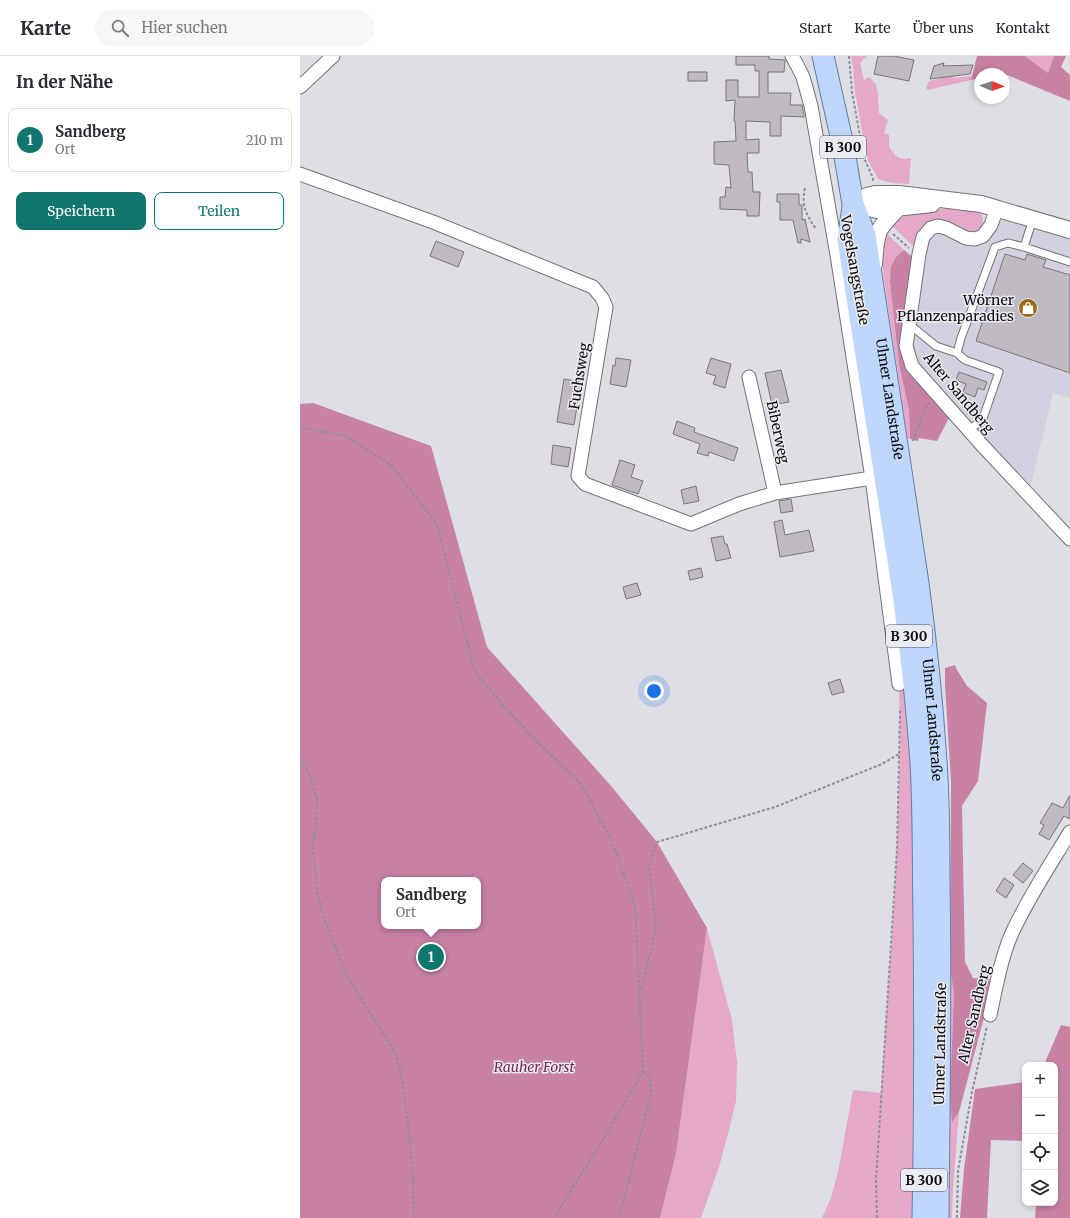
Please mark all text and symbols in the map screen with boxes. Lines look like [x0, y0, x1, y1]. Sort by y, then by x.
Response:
search box [95, 10, 375, 46]
text: Karte [20, 16, 71, 40]
icon: search [109, 17, 131, 39]
text: Hier suchen [141, 18, 228, 37]
text: Start [799, 19, 832, 37]
text: Karte [854, 19, 891, 37]
text: Über uns [913, 19, 974, 37]
text: Kontakt [996, 19, 1050, 37]
north arrow [974, 68, 1010, 104]
text: In der Nähe [16, 71, 113, 93]
text: Sandberg [55, 122, 126, 141]
text: 1 [27, 132, 33, 149]
text: 210 m [246, 132, 283, 149]
road number: B 300 [820, 136, 866, 158]
text: Ort [55, 141, 75, 158]
button: Speichern [16, 192, 146, 230]
button: Teilen [154, 192, 284, 230]
street label: Vogelsangstraße [836, 213, 874, 327]
place label: Wörner Pflanzenparadies [897, 291, 1014, 325]
shop icon: Wörner Pflanzenparadies [1017, 297, 1039, 319]
street label: Ulmer Landstraße [872, 337, 908, 461]
street label: Fuchsweg [565, 341, 593, 411]
street label: Alter Sandberg [919, 348, 999, 438]
street label: Biberweg [763, 399, 794, 466]
road number: B 300 [886, 625, 932, 647]
street label: Ulmer Landstraße [918, 658, 946, 782]
your location [644, 681, 664, 701]
popup [381, 877, 481, 929]
text: Sandberg [396, 885, 466, 904]
text: Ort [396, 904, 416, 921]
pin: 1 [418, 942, 444, 972]
street label: Alter Sandberg [954, 962, 994, 1066]
street label: Ulmer Landstraße [930, 983, 950, 1105]
park label: Rauher Forst [494, 1058, 574, 1076]
map controls [1022, 1062, 1058, 1206]
button: + [1022, 1062, 1058, 1098]
button: − [1022, 1098, 1058, 1134]
button: locate [1022, 1134, 1058, 1170]
road number: B 300 [901, 1169, 947, 1191]
button: layers [1022, 1170, 1058, 1206]

